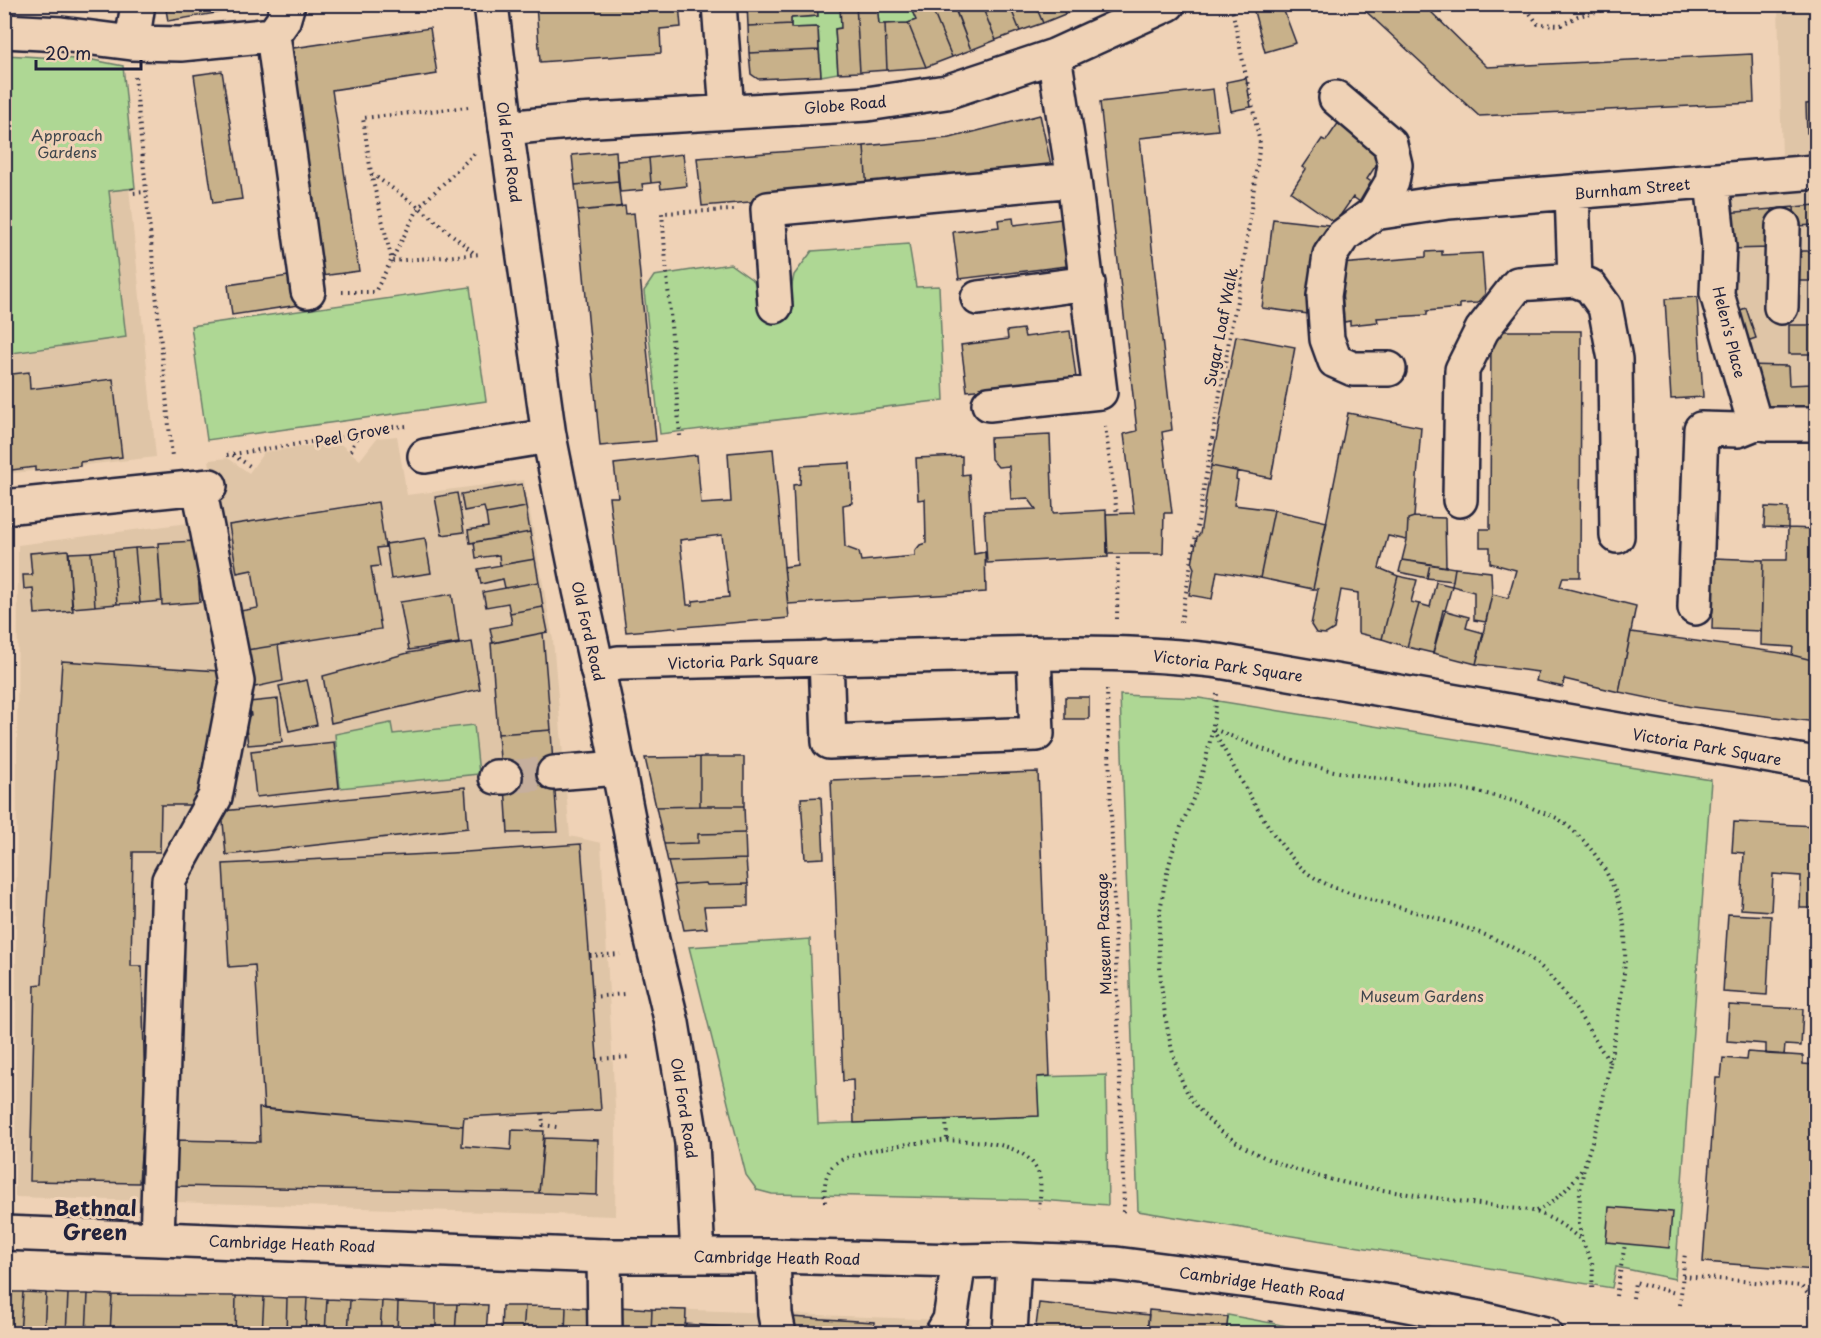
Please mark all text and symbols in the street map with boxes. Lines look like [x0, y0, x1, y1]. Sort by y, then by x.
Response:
scale bar [36, 33, 141, 71]
text: 20 m [45, 39, 91, 66]
street label: Globe Road [803, 89, 887, 119]
street label: Old Ford Road [492, 100, 528, 204]
park label: Approach Gardens [31, 123, 103, 163]
street label: Burnham Street [1573, 171, 1691, 205]
street label: Sugar Loaf Walk [1197, 266, 1243, 388]
street label: Helen's Place [1708, 284, 1752, 380]
street label: Peel Grove [313, 415, 392, 453]
street label: Old Ford Road [566, 579, 612, 683]
street label: Victoria Park Square [1152, 643, 1304, 687]
street label: Victoria Park Square [667, 646, 819, 674]
street label: Victoria Park Square [1631, 722, 1783, 770]
street label: Museum Passage [1089, 873, 1117, 995]
park label: Museum Gardens [1360, 984, 1484, 1007]
street label: Old Ford Road [666, 1056, 704, 1160]
district label: Bethnal Green [53, 1191, 137, 1247]
street label: Cambridge Heath Road [208, 1229, 376, 1257]
street label: Cambridge Heath Road [693, 1244, 861, 1270]
street label: Cambridge Heath Road [1178, 1260, 1346, 1306]

